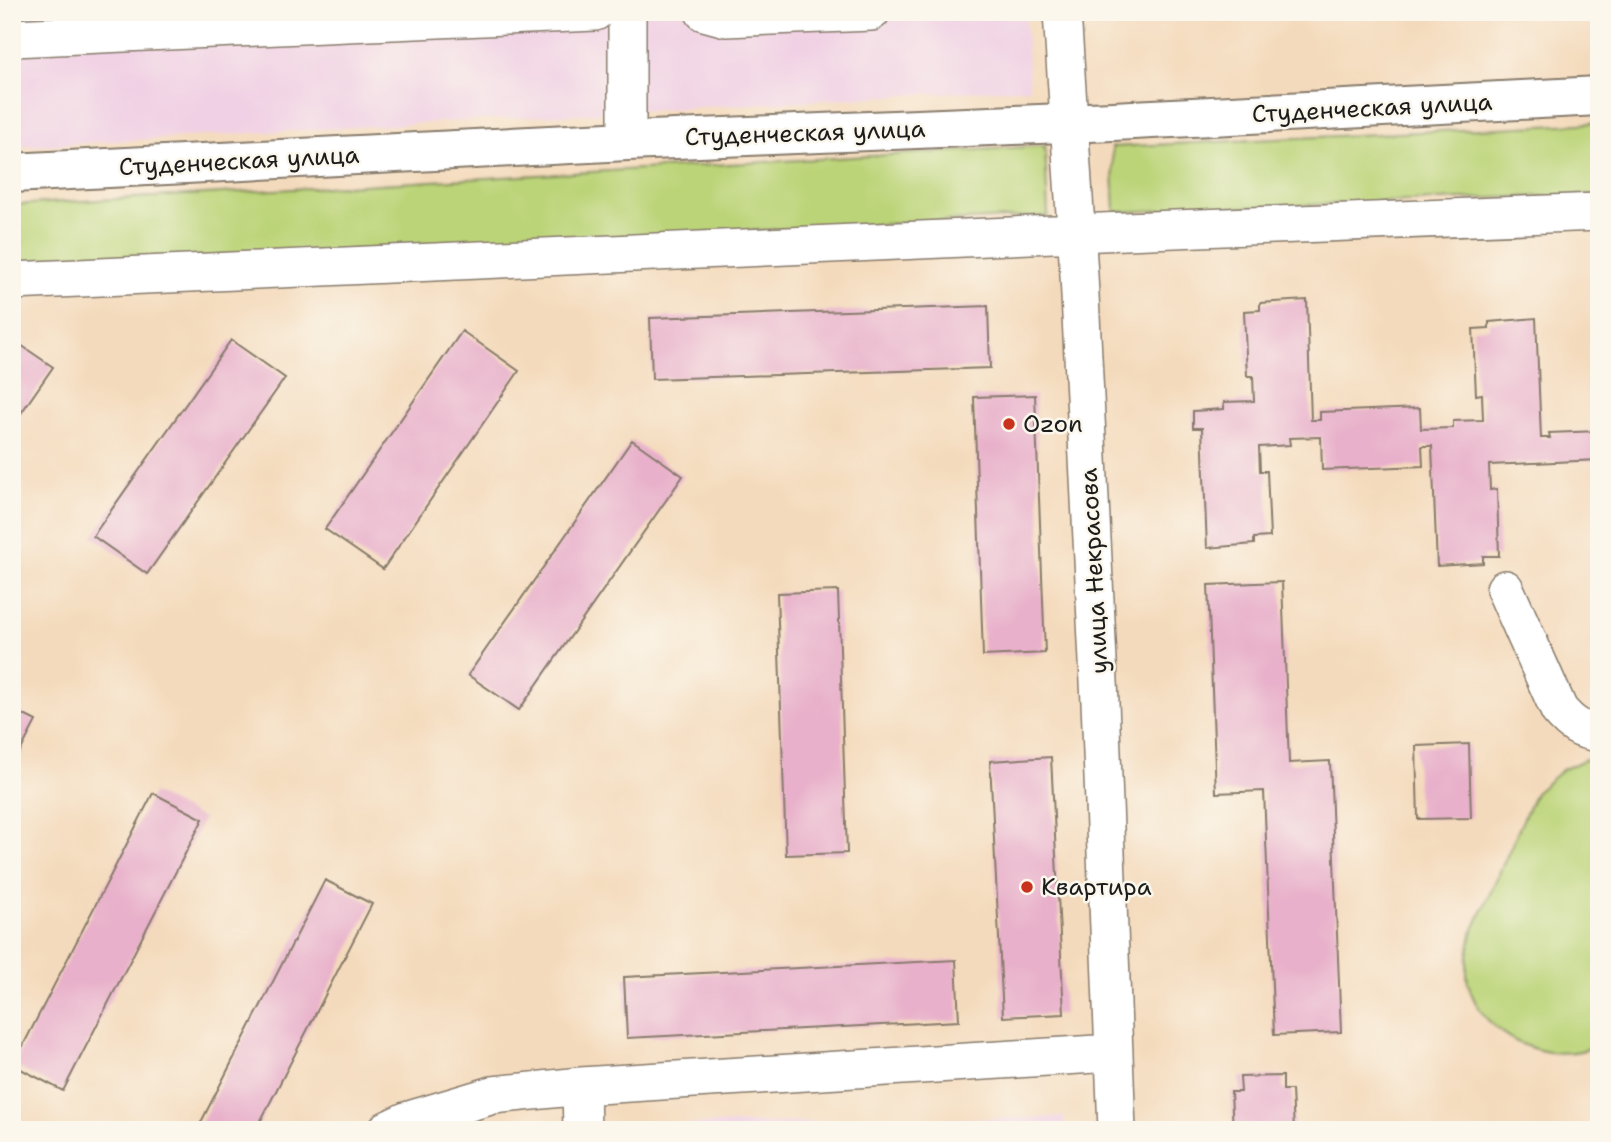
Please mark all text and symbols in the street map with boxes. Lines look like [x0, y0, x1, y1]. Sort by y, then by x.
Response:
street label: Студенческая улица [1251, 86, 1493, 130]
street label: Студенческая улица [684, 113, 926, 153]
street label: Студенческая улица [118, 139, 360, 183]
place label: Ozon [1023, 408, 1083, 440]
marker: Ozon [1001, 416, 1017, 432]
street label: улица Некрасова [1073, 467, 1115, 675]
place label: Квартира [1041, 871, 1152, 903]
marker: Квартира [1019, 879, 1035, 895]

